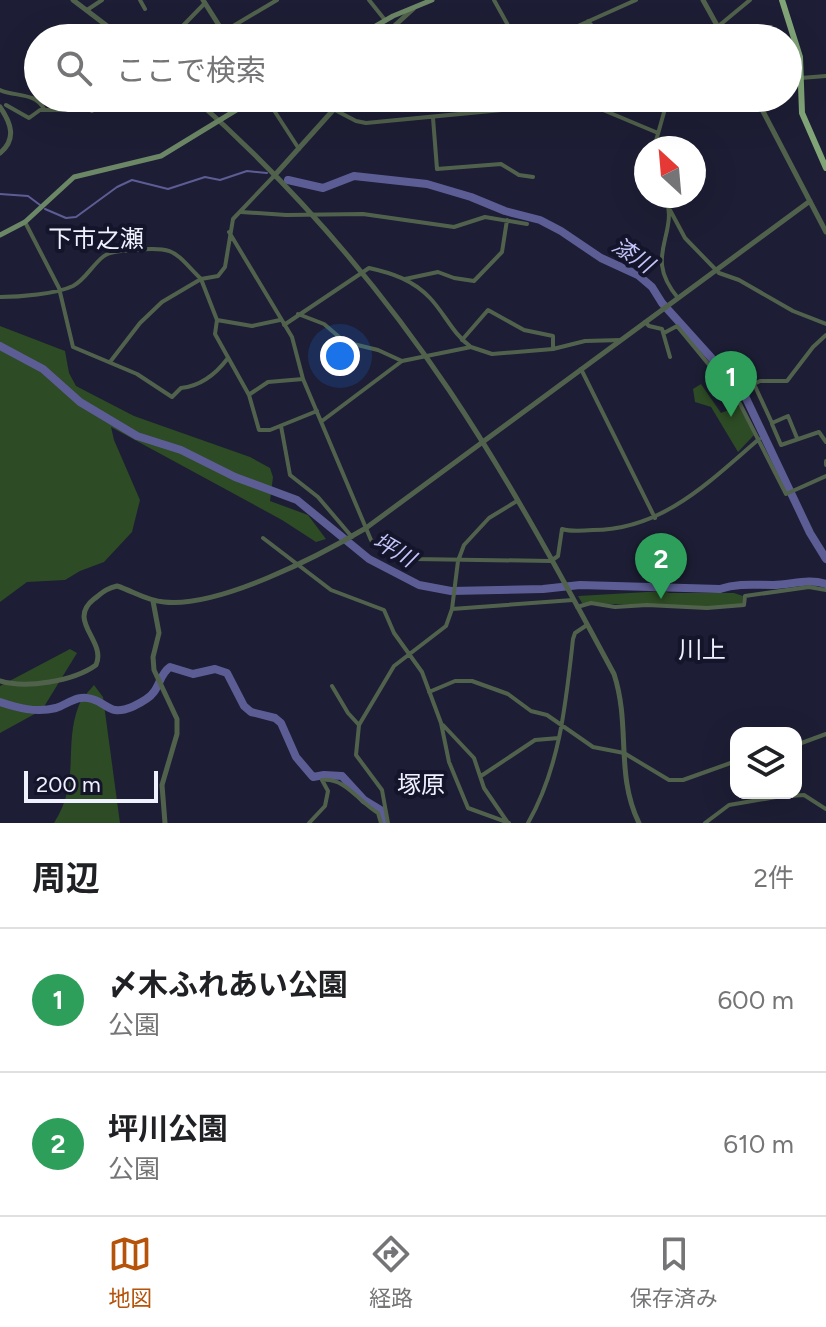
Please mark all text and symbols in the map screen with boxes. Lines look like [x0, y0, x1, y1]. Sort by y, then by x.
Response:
search box [24, 24, 802, 112]
icon: search [52, 46, 96, 90]
text: ここで検索 [116, 52, 266, 89]
north arrow [634, 136, 706, 208]
district label: 下市之瀬 [48, 224, 144, 253]
water label: 漆川 [607, 232, 660, 280]
your location [320, 336, 360, 376]
pin: 1 [705, 351, 757, 417]
water label: 坪川 [368, 527, 422, 574]
pin: 2 [635, 533, 687, 599]
district label: 川上 [678, 635, 726, 664]
map controls [730, 727, 802, 799]
button: layers [730, 727, 802, 799]
scale bar [24, 767, 158, 803]
district label: 塚原 [397, 770, 445, 799]
text: 200 m [36, 771, 101, 798]
text: 周辺 [32, 858, 100, 899]
text: 2件 [753, 862, 794, 894]
text: 〆木ふれあい公園 [108, 966, 348, 1003]
text: 1 [53, 984, 63, 1016]
text: 600 m [717, 984, 794, 1016]
text: 公園 [108, 1009, 160, 1041]
text: 坪川公園 [108, 1110, 228, 1147]
text: 2 [50, 1128, 66, 1160]
text: 610 m [723, 1128, 794, 1160]
text: 公園 [108, 1153, 160, 1185]
tab: 地図 [108, 1232, 152, 1312]
tab: 経路 [369, 1232, 413, 1312]
tab: 保存済み [630, 1232, 718, 1312]

